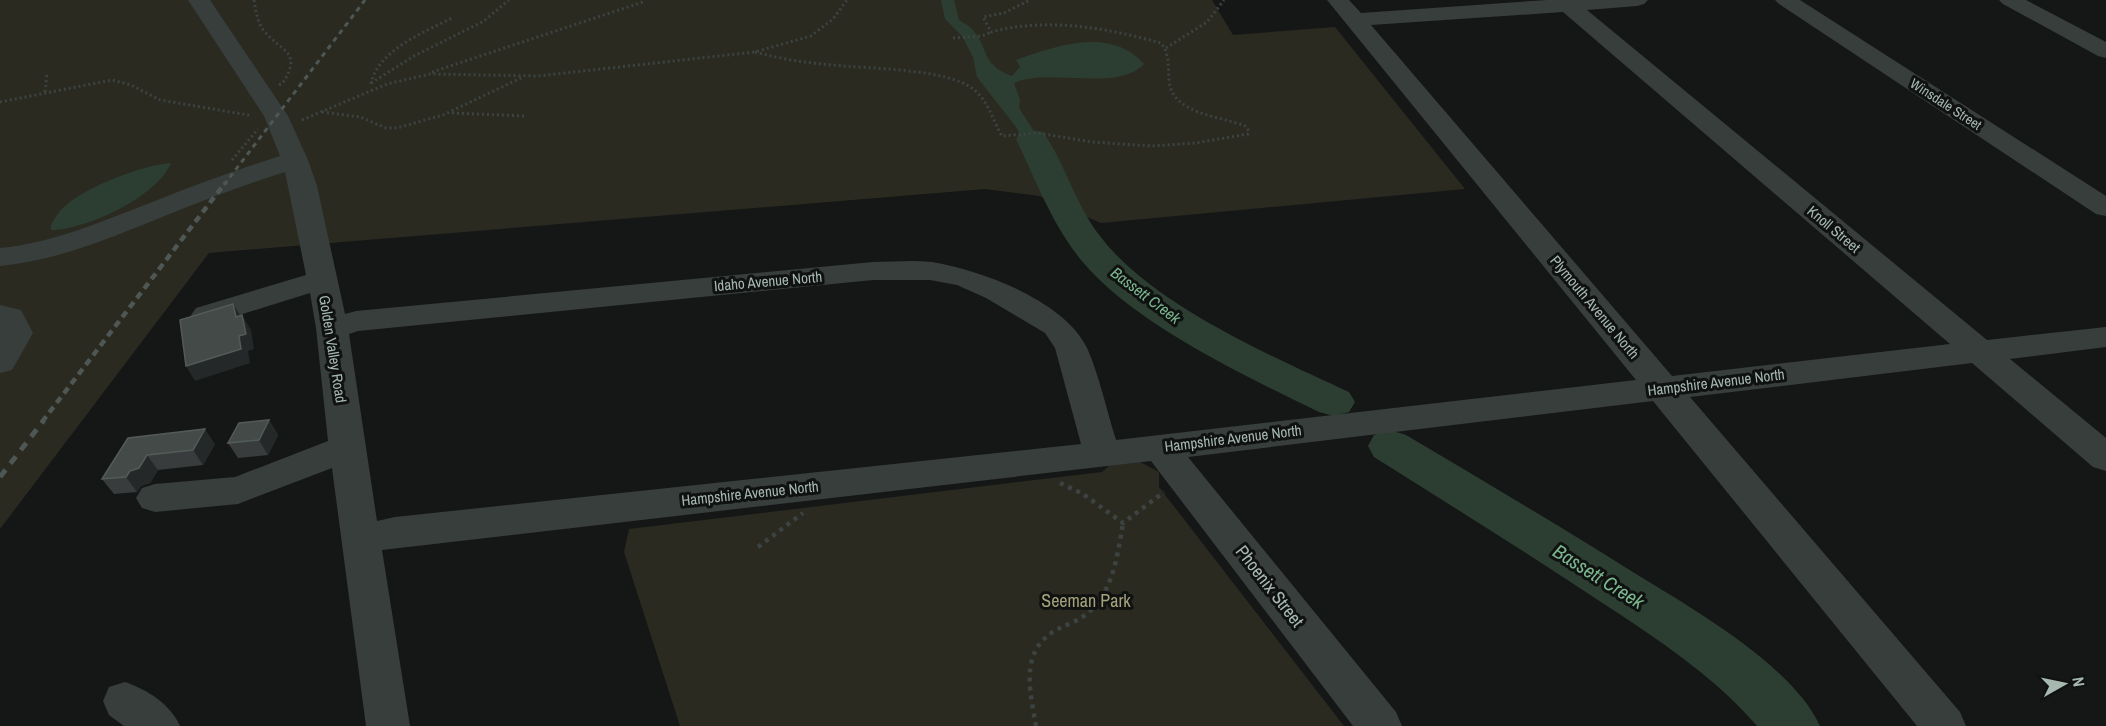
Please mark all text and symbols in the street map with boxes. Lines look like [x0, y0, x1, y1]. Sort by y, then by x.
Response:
street label: Winsdale Street [1907, 74, 1985, 134]
street label: Knoll Street [1803, 201, 1866, 258]
street label: Plymouth Avenue North [1545, 251, 1645, 363]
water label: Bassett Creek [1106, 261, 1186, 329]
street label: Idaho Avenue North [713, 266, 823, 296]
street label: Golden Valley Road [314, 294, 352, 404]
street label: Hampshire Avenue North [1646, 363, 1786, 401]
street label: Hampshire Avenue North [1163, 419, 1303, 457]
street label: Hampshire Avenue North [680, 475, 820, 511]
water label: Bassett Creek [1548, 537, 1651, 615]
street label: Phoenix Street [1230, 540, 1310, 632]
park label: Seeman Park [1041, 588, 1131, 613]
north arrow [2034, 654, 2094, 714]
text: N [2067, 675, 2090, 688]

